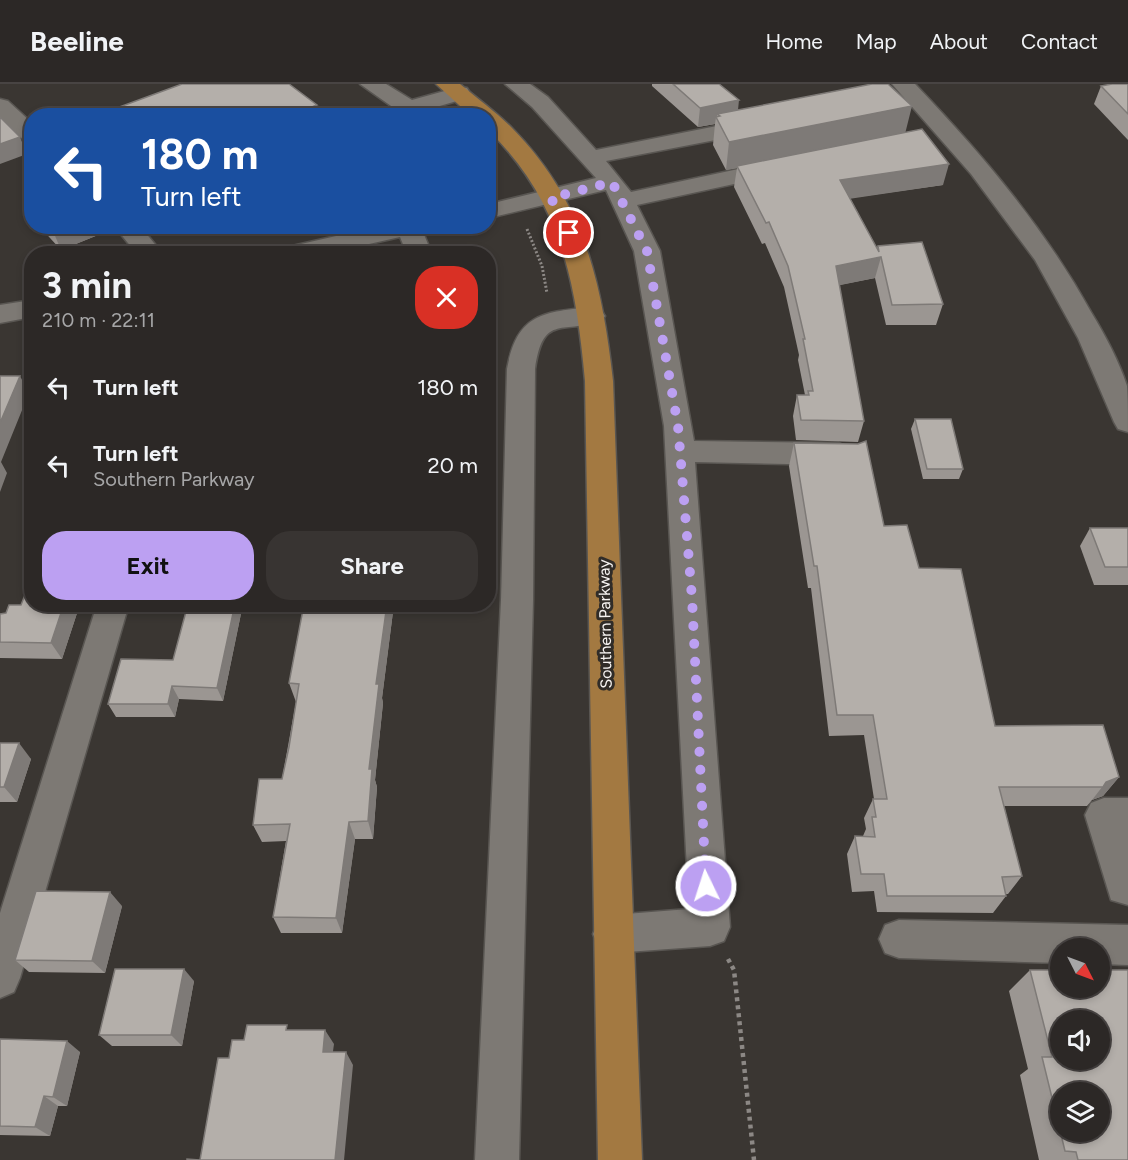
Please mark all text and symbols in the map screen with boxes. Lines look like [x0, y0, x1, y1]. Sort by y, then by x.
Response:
text: Beeline [30, 24, 124, 58]
text: Home [766, 29, 823, 54]
text: Map [856, 29, 897, 54]
text: About [930, 29, 988, 54]
text: Contact [1021, 29, 1098, 54]
text: 180 m [141, 129, 258, 180]
icon: left [42, 132, 120, 210]
text: Turn left [141, 180, 241, 213]
pin [543, 207, 594, 258]
icon: arrive [552, 216, 585, 249]
text: 3 min [42, 264, 132, 307]
button: close [415, 266, 478, 329]
text: 210 m · 22:11 [42, 308, 155, 332]
icon: left [42, 371, 75, 404]
text: Turn left [93, 374, 179, 401]
text: 180 m [417, 374, 478, 401]
text: Turn left [93, 440, 179, 467]
icon: left [42, 449, 75, 482]
text: 20 m [427, 452, 478, 479]
text: Southern Parkway [93, 467, 255, 491]
button: Exit [42, 531, 254, 600]
button: Share [266, 531, 478, 600]
street label: Southern Parkway [594, 559, 616, 689]
position arrow [674, 854, 738, 918]
north arrow [1050, 938, 1110, 998]
map controls [1050, 938, 1110, 1142]
button: sound [1050, 1010, 1110, 1070]
button: layers [1050, 1082, 1110, 1142]

